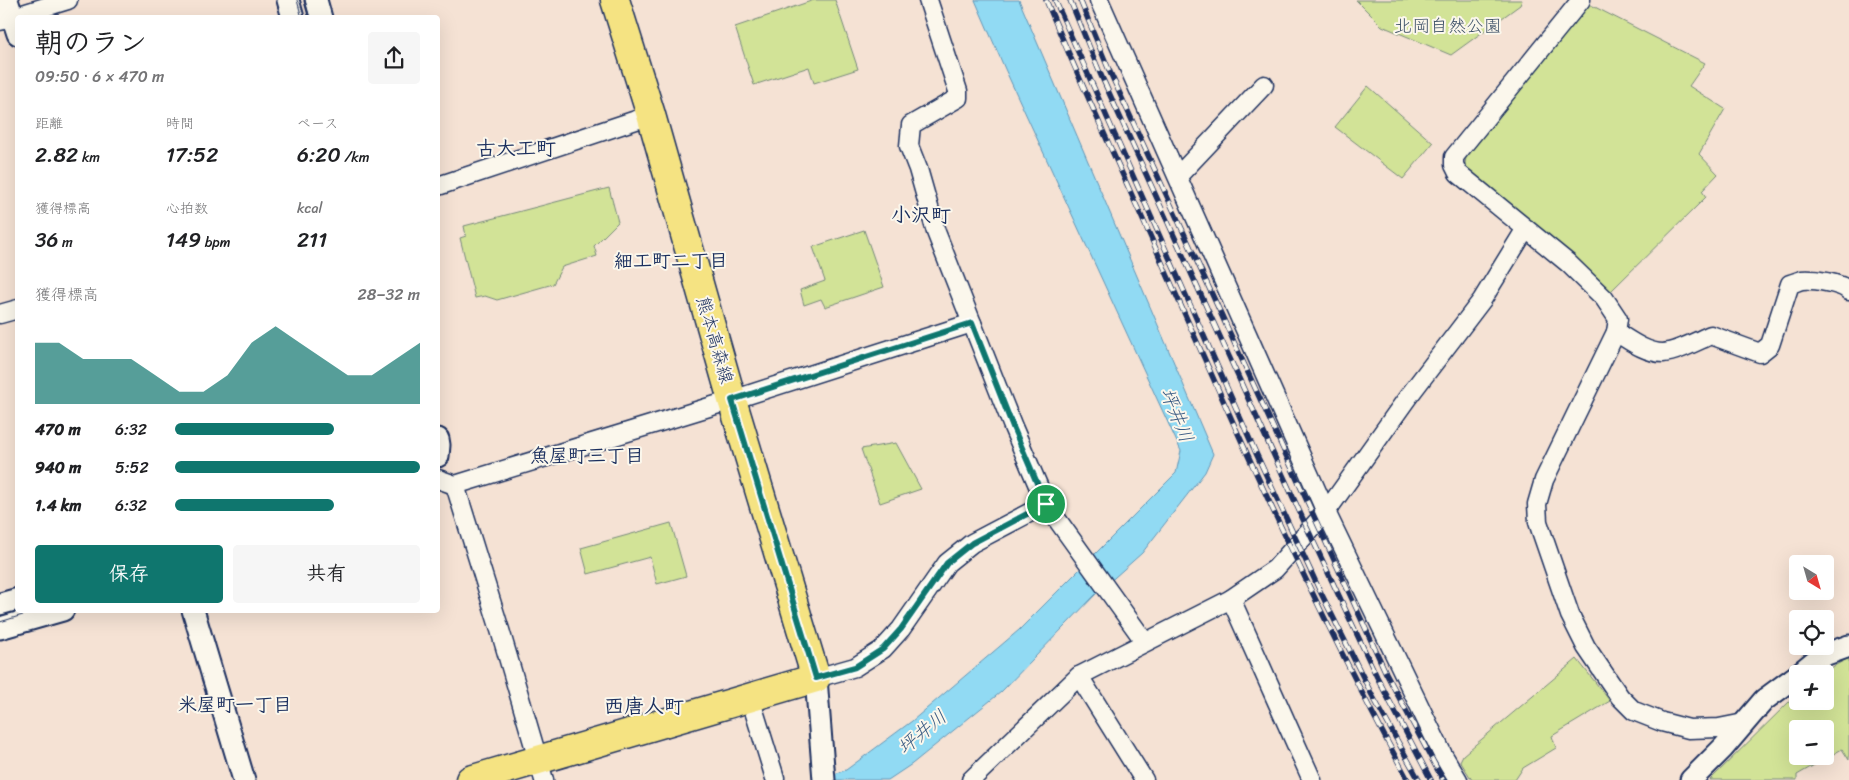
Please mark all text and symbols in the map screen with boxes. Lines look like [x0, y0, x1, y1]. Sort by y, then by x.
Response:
park label: 北岡自然公園 [1394, 10, 1502, 42]
text: 朝のラン [35, 18, 147, 67]
button: share [368, 32, 420, 84]
text: 09:50 · 6 × 470 m [35, 62, 164, 91]
text: 距離 [35, 111, 63, 136]
text: 時間 [166, 111, 194, 136]
text: ペース [297, 111, 338, 136]
district label: 古大工町 [476, 131, 556, 166]
text: 2.82 [35, 136, 78, 174]
text: 17:52 [166, 136, 218, 174]
text: 6:20 [297, 136, 341, 174]
text: km [78, 145, 100, 170]
text: /km [341, 145, 369, 170]
text: 獲得標高 [35, 196, 91, 221]
text: 心拍数 [166, 196, 208, 221]
text: kcal [297, 196, 322, 221]
district label: 小沢町 [891, 198, 951, 233]
text: 36 [35, 221, 58, 259]
text: 149 [166, 221, 201, 259]
text: 211 [297, 221, 327, 259]
text: m [58, 230, 73, 255]
text: bpm [201, 230, 231, 255]
district label: 細工町二丁目 [614, 244, 728, 277]
text: 獲得標高 [35, 280, 99, 309]
text: 28–32 m [358, 280, 420, 309]
street label: 熊本高森線 [687, 292, 743, 388]
water label: 坪井川 [1151, 382, 1203, 448]
text: 470 m [35, 415, 81, 444]
text: 6:32 [115, 415, 147, 444]
district label: 魚屋町三丁目 [530, 439, 644, 472]
text: 940 m [35, 453, 81, 482]
text: 5:52 [115, 453, 149, 482]
pin [1025, 483, 1067, 525]
icon: arrive [1032, 490, 1060, 518]
text: 1.4 km [35, 491, 82, 520]
text: 6:32 [115, 491, 147, 520]
button: 保存 [35, 545, 223, 603]
button: 共有 [233, 545, 420, 603]
north arrow [1789, 555, 1834, 600]
map controls [1789, 555, 1834, 765]
button: locate [1789, 610, 1834, 655]
button: + [1789, 665, 1834, 710]
district label: 米屋町一丁目 [178, 688, 292, 721]
district label: 西唐人町 [604, 689, 684, 724]
water label: 坪井川 [890, 701, 954, 763]
button: − [1789, 720, 1834, 765]

